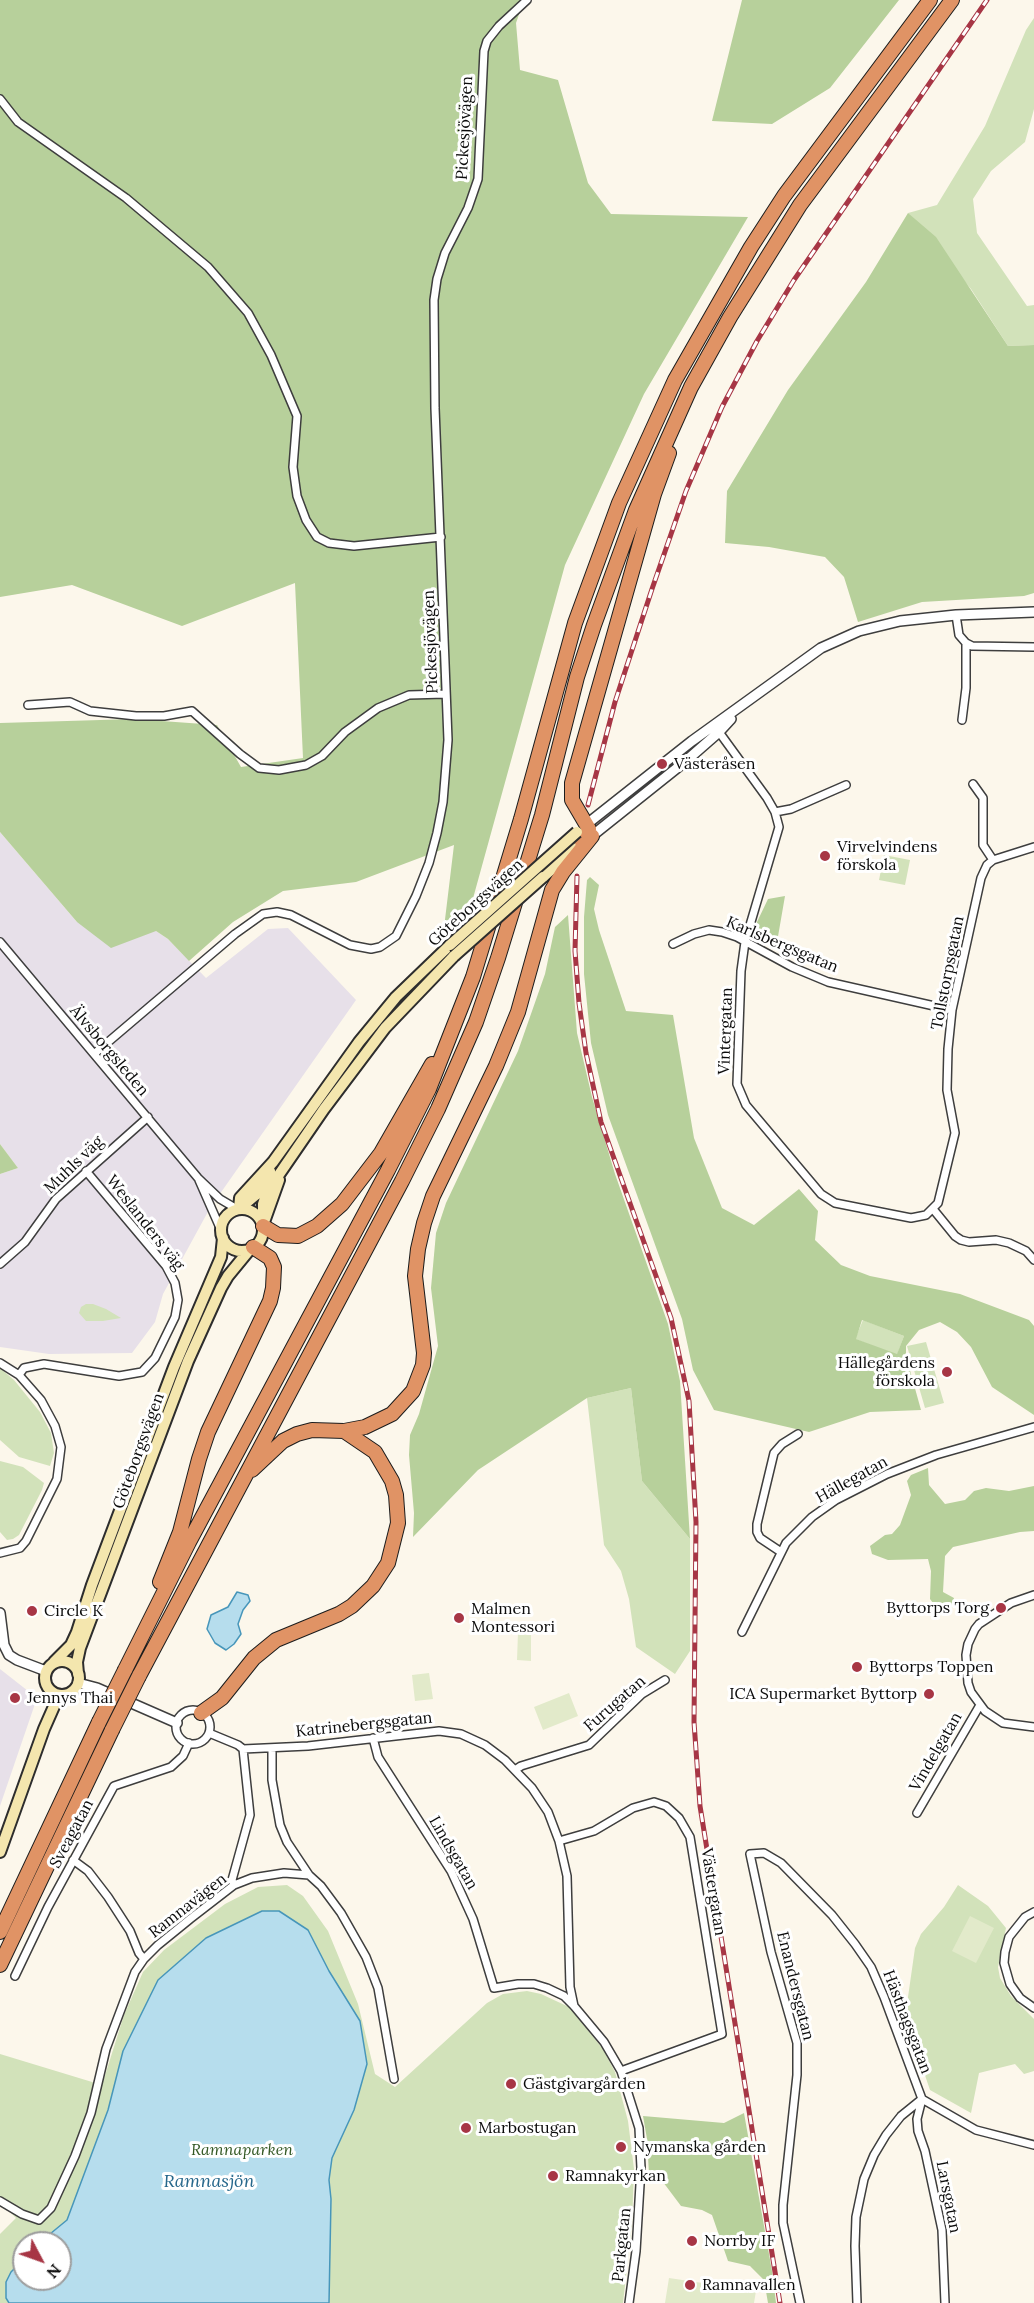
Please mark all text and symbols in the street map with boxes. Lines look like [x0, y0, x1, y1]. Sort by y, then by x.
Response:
street label: Pickesjövägen [453, 76, 477, 180]
street label: Pickesjövägen [420, 590, 442, 694]
place label: Västeråsen [674, 754, 755, 774]
marker: Västeråsen [655, 757, 669, 771]
place label: Virvelvindens förskola [837, 837, 937, 875]
marker: Virvelvindens förskola [818, 849, 832, 863]
street label: Göteborgsvägen [424, 855, 528, 951]
street label: Karlsbergsgatan [723, 913, 841, 977]
street label: Tollstorpsgatan [928, 914, 968, 1032]
street label: Vintergatan [715, 987, 737, 1075]
street label: Älvsborgsleden [66, 1002, 152, 1100]
street label: Muhls väg [40, 1132, 108, 1198]
street label: Weslanders väg [102, 1172, 188, 1274]
place label: Hällegårdens förskola [838, 1353, 935, 1391]
marker: Hällegårdens förskola [940, 1365, 954, 1379]
street label: Göteborgsvägen [109, 1391, 169, 1511]
street label: Hällegatan [813, 1452, 891, 1508]
place label: Byttorps Torg [886, 1598, 989, 1618]
place label: Malmen Montessori [471, 1599, 555, 1637]
place label: Circle K [44, 1601, 103, 1621]
marker: Byttorps Torg [994, 1601, 1008, 1615]
marker: Circle K [25, 1604, 39, 1618]
marker: Malmen Montessori [452, 1611, 466, 1625]
place label: Byttorps Toppen [869, 1657, 994, 1677]
marker: Byttorps Toppen [850, 1660, 864, 1674]
street label: Furugatan [580, 1672, 650, 1736]
place label: ICA Supermarket Byttorp [729, 1684, 917, 1704]
marker: ICA Supermarket Byttorp [922, 1687, 936, 1701]
place label: Jennys Thai [27, 1688, 113, 1708]
marker: Jennys Thai [8, 1691, 22, 1705]
street label: Katrinebergsgatan [295, 1708, 433, 1742]
street label: Vindelgatan [906, 1709, 966, 1795]
street label: Sveagatan [46, 1796, 98, 1872]
street label: Lindsgatan [424, 1813, 482, 1893]
street label: Västergatan [697, 1847, 729, 1937]
street label: Ramnavägen [145, 1870, 231, 1942]
street label: Enandersgatan [772, 1930, 818, 2042]
street label: Hästhagsgatan [878, 1967, 936, 2077]
place label: Gästgivargården [523, 2074, 646, 2094]
marker: Gästgivargården [504, 2077, 518, 2091]
place label: Marbostugan [478, 2118, 576, 2138]
marker: Marbostugan [459, 2121, 473, 2135]
place label: Nymanska gården [633, 2137, 766, 2157]
park label: Ramnaparken [191, 2140, 293, 2160]
marker: Nymanska gården [614, 2140, 628, 2154]
street label: Larsgatan [932, 2159, 964, 2235]
place label: Ramnakyrkan [565, 2166, 666, 2186]
marker: Ramnakyrkan [546, 2169, 560, 2183]
water label: Ramnasjön [163, 2171, 255, 2193]
street label: Parkgatan [609, 2207, 635, 2283]
north arrow [12, 2231, 72, 2291]
place label: Norrby IF [704, 2231, 775, 2251]
marker: Norrby IF [685, 2234, 699, 2248]
text: N [42, 2260, 66, 2283]
place label: Ramnavallen [702, 2275, 796, 2295]
marker: Ramnavallen [683, 2278, 697, 2292]

